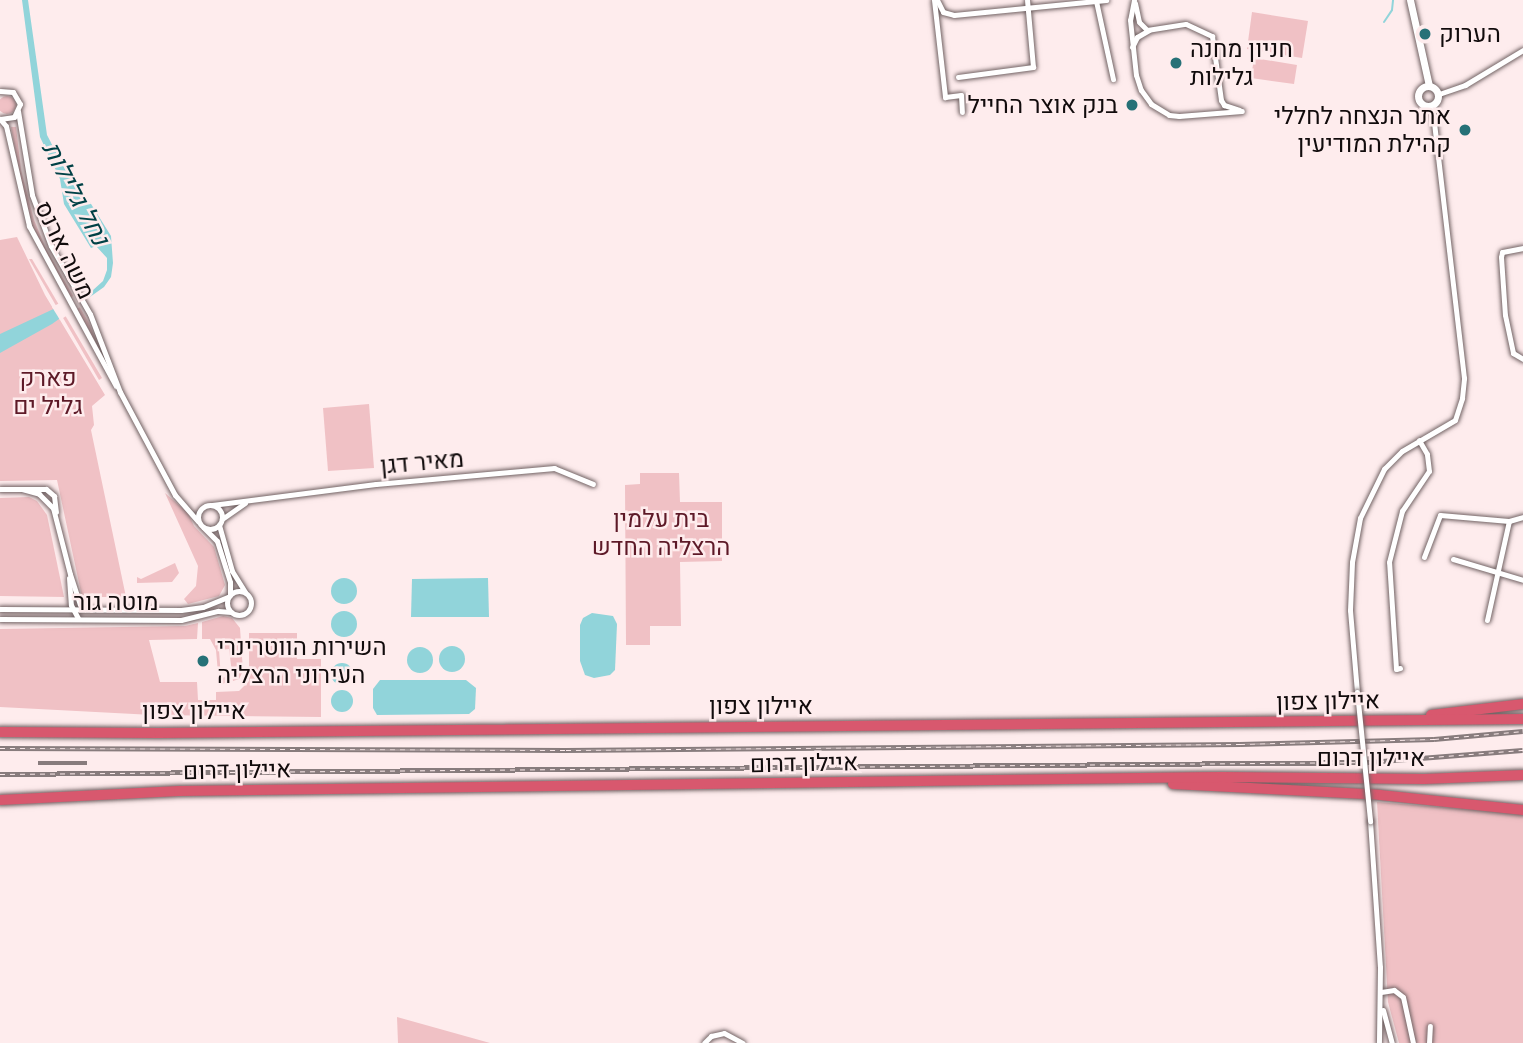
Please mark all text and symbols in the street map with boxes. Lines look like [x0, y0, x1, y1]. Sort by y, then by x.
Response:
place label: הערוק [1439, 20, 1501, 48]
marker: הערוק [1417, 26, 1433, 42]
place label: חניון מחנה גלילות [1190, 35, 1293, 91]
marker: חניון מחנה גלילות [1168, 55, 1184, 71]
place label: בנק אוצר החייל [968, 91, 1118, 119]
marker: בנק אוצר החייל [1124, 97, 1140, 113]
place label: אתר הנצחה לחללי קהילת המודיעין [1274, 102, 1451, 158]
marker: אתר הנצחה לחללי קהילת המודיעין [1457, 122, 1473, 138]
water label: נחל גלילות [36, 136, 116, 250]
street label: משה ארנס [29, 196, 101, 304]
park label: פארק גליל ים [13, 364, 83, 420]
street label: מאיר דגן [379, 444, 465, 480]
park label: בית עלמין הרצליה החדש [592, 505, 730, 561]
street label: מוטה גור [73, 588, 159, 616]
place label: השירות הווטרינרי העירוני הרצליה [217, 633, 387, 689]
marker: השירות הווטרינרי העירוני הרצליה [195, 653, 211, 669]
street label: איילון צפון [1276, 686, 1380, 716]
street label: איילון צפון [709, 692, 813, 720]
street label: איילון צפון [142, 697, 246, 725]
street label: איילון דרום [1317, 744, 1425, 772]
street label: איילון דרום [750, 748, 858, 778]
street label: איילון דרום [183, 755, 291, 785]

